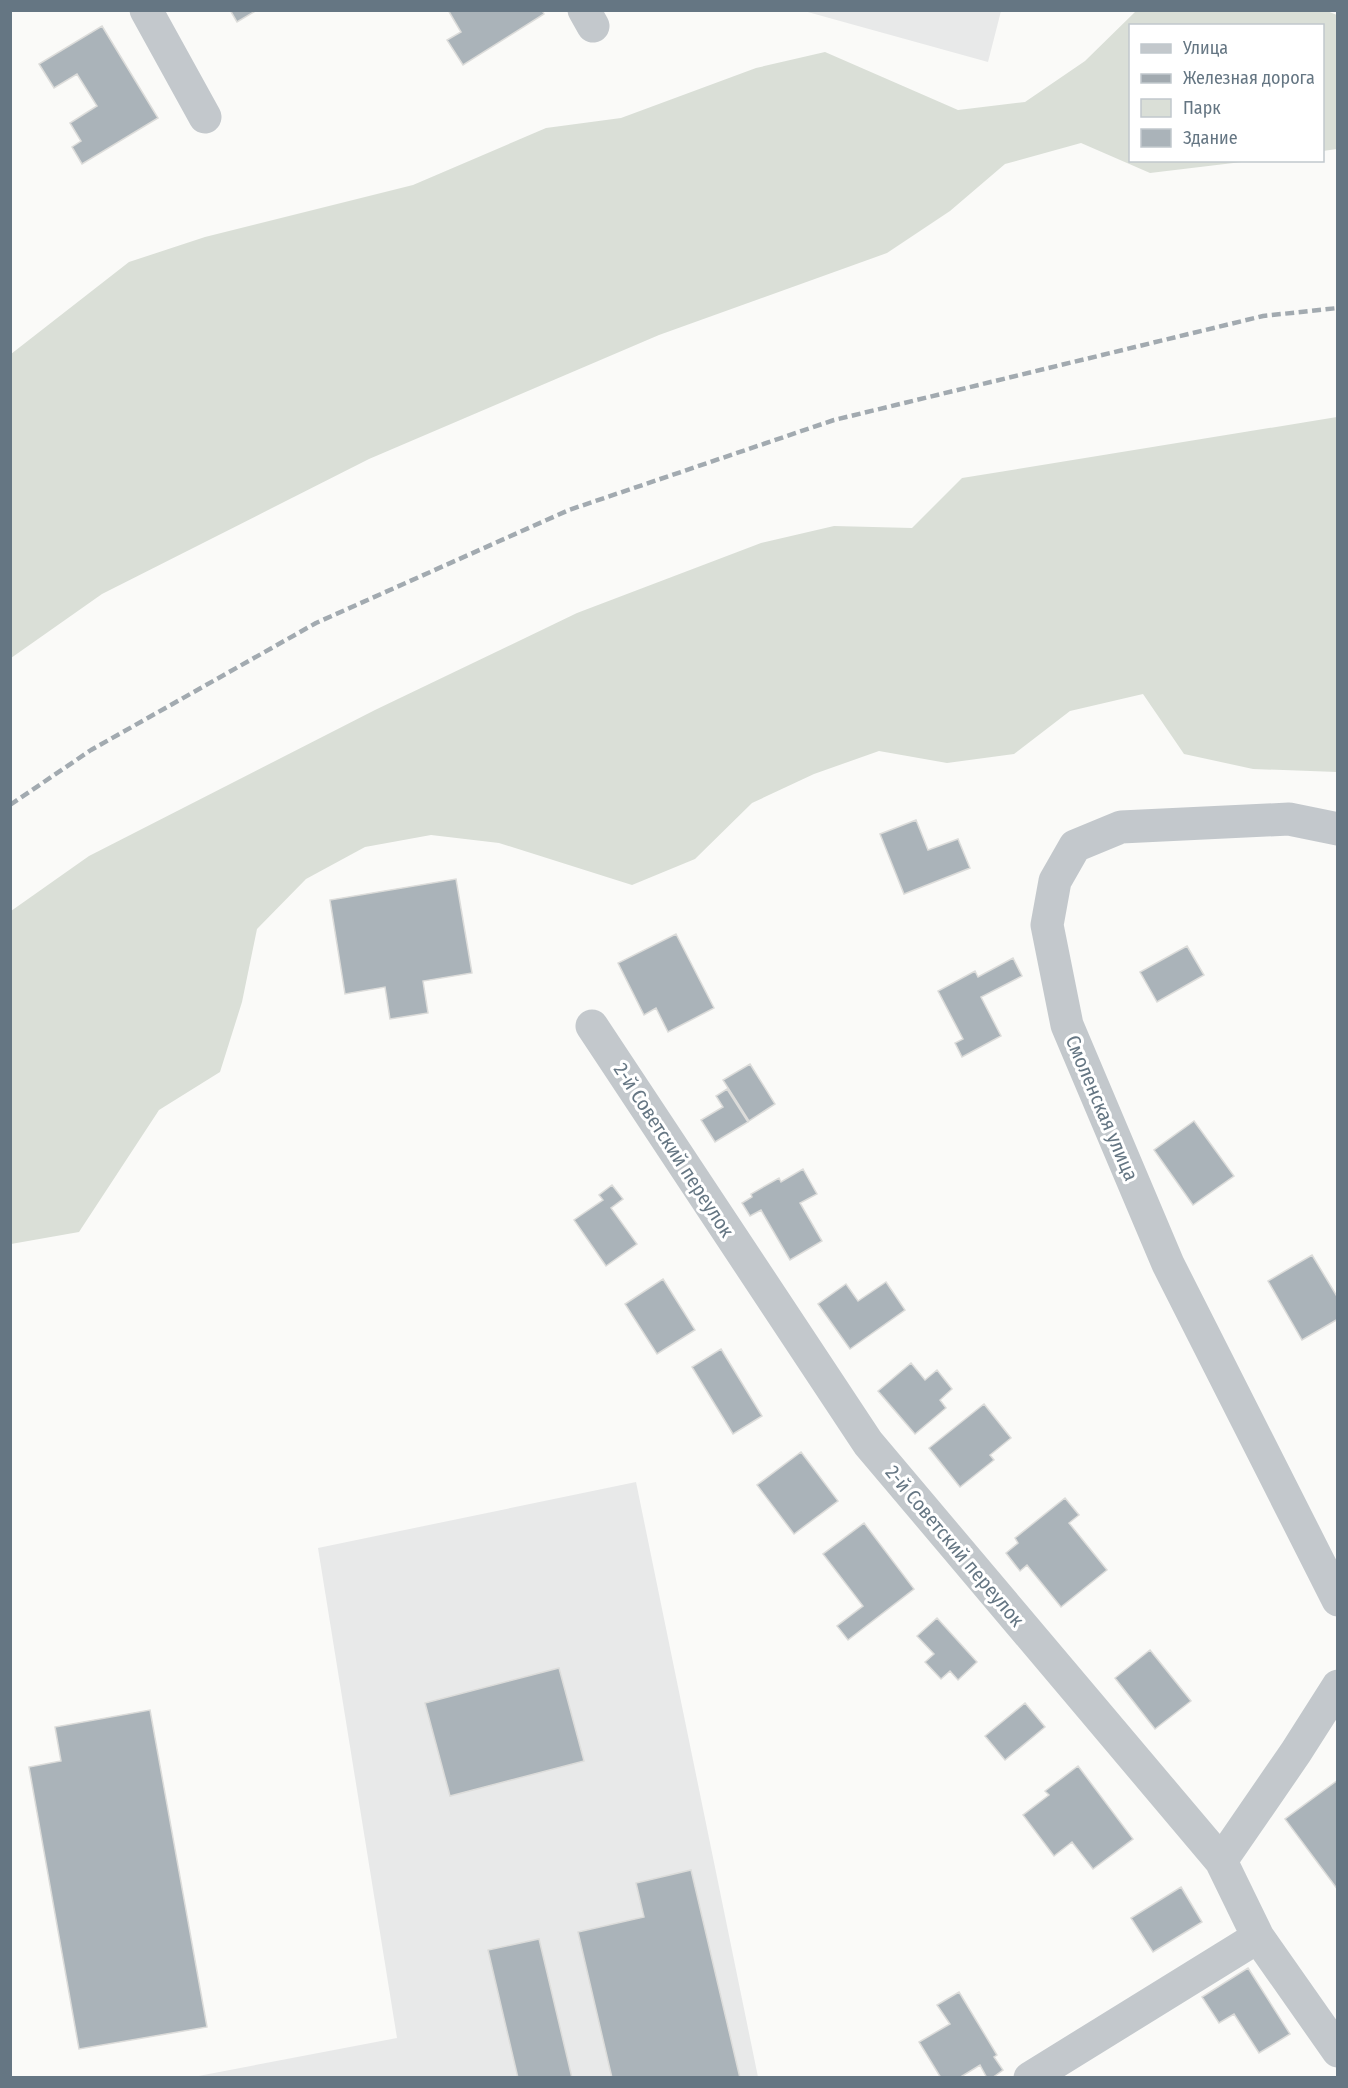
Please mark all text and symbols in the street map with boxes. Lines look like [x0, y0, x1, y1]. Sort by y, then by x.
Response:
legend [1129, 24, 1324, 162]
text: Улица [1182, 37, 1228, 59]
text: Железная дорога [1183, 67, 1315, 89]
text: Парк [1183, 97, 1221, 119]
text: Здание [1183, 127, 1238, 149]
street label: Смоленская улица [1061, 1032, 1143, 1184]
street label: 2-й Советский переулок [609, 1058, 740, 1242]
street label: 2-й Советский переулок [881, 1461, 1030, 1632]

